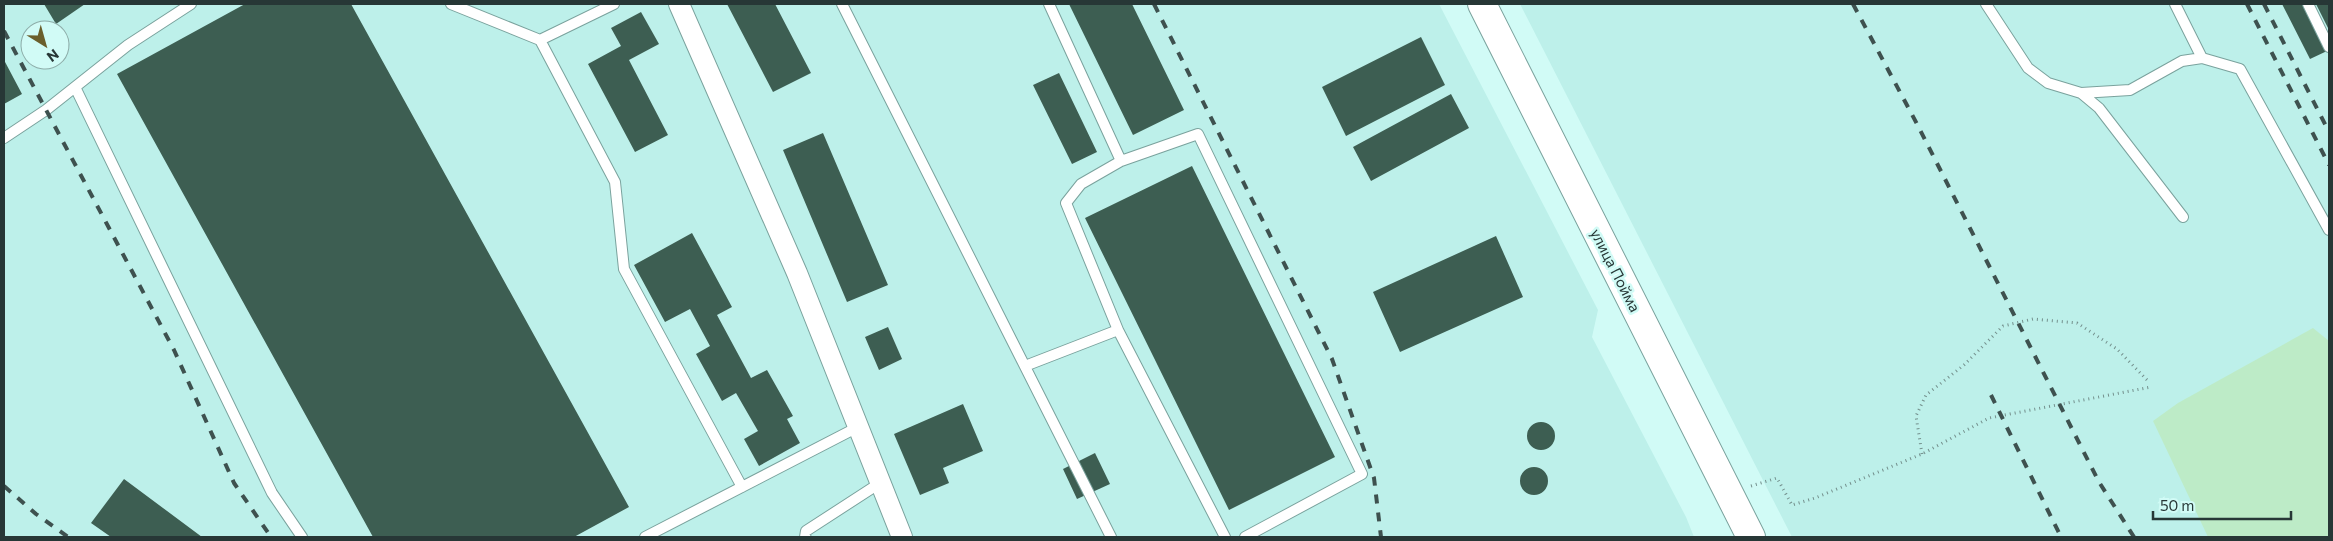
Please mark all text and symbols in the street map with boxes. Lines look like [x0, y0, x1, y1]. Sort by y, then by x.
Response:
north arrow [20, 20, 70, 70]
text: N [44, 46, 62, 66]
street label: улица Пойма [1587, 225, 1645, 315]
scale bar [2153, 488, 2290, 520]
text: 50 m [2160, 496, 2194, 514]

